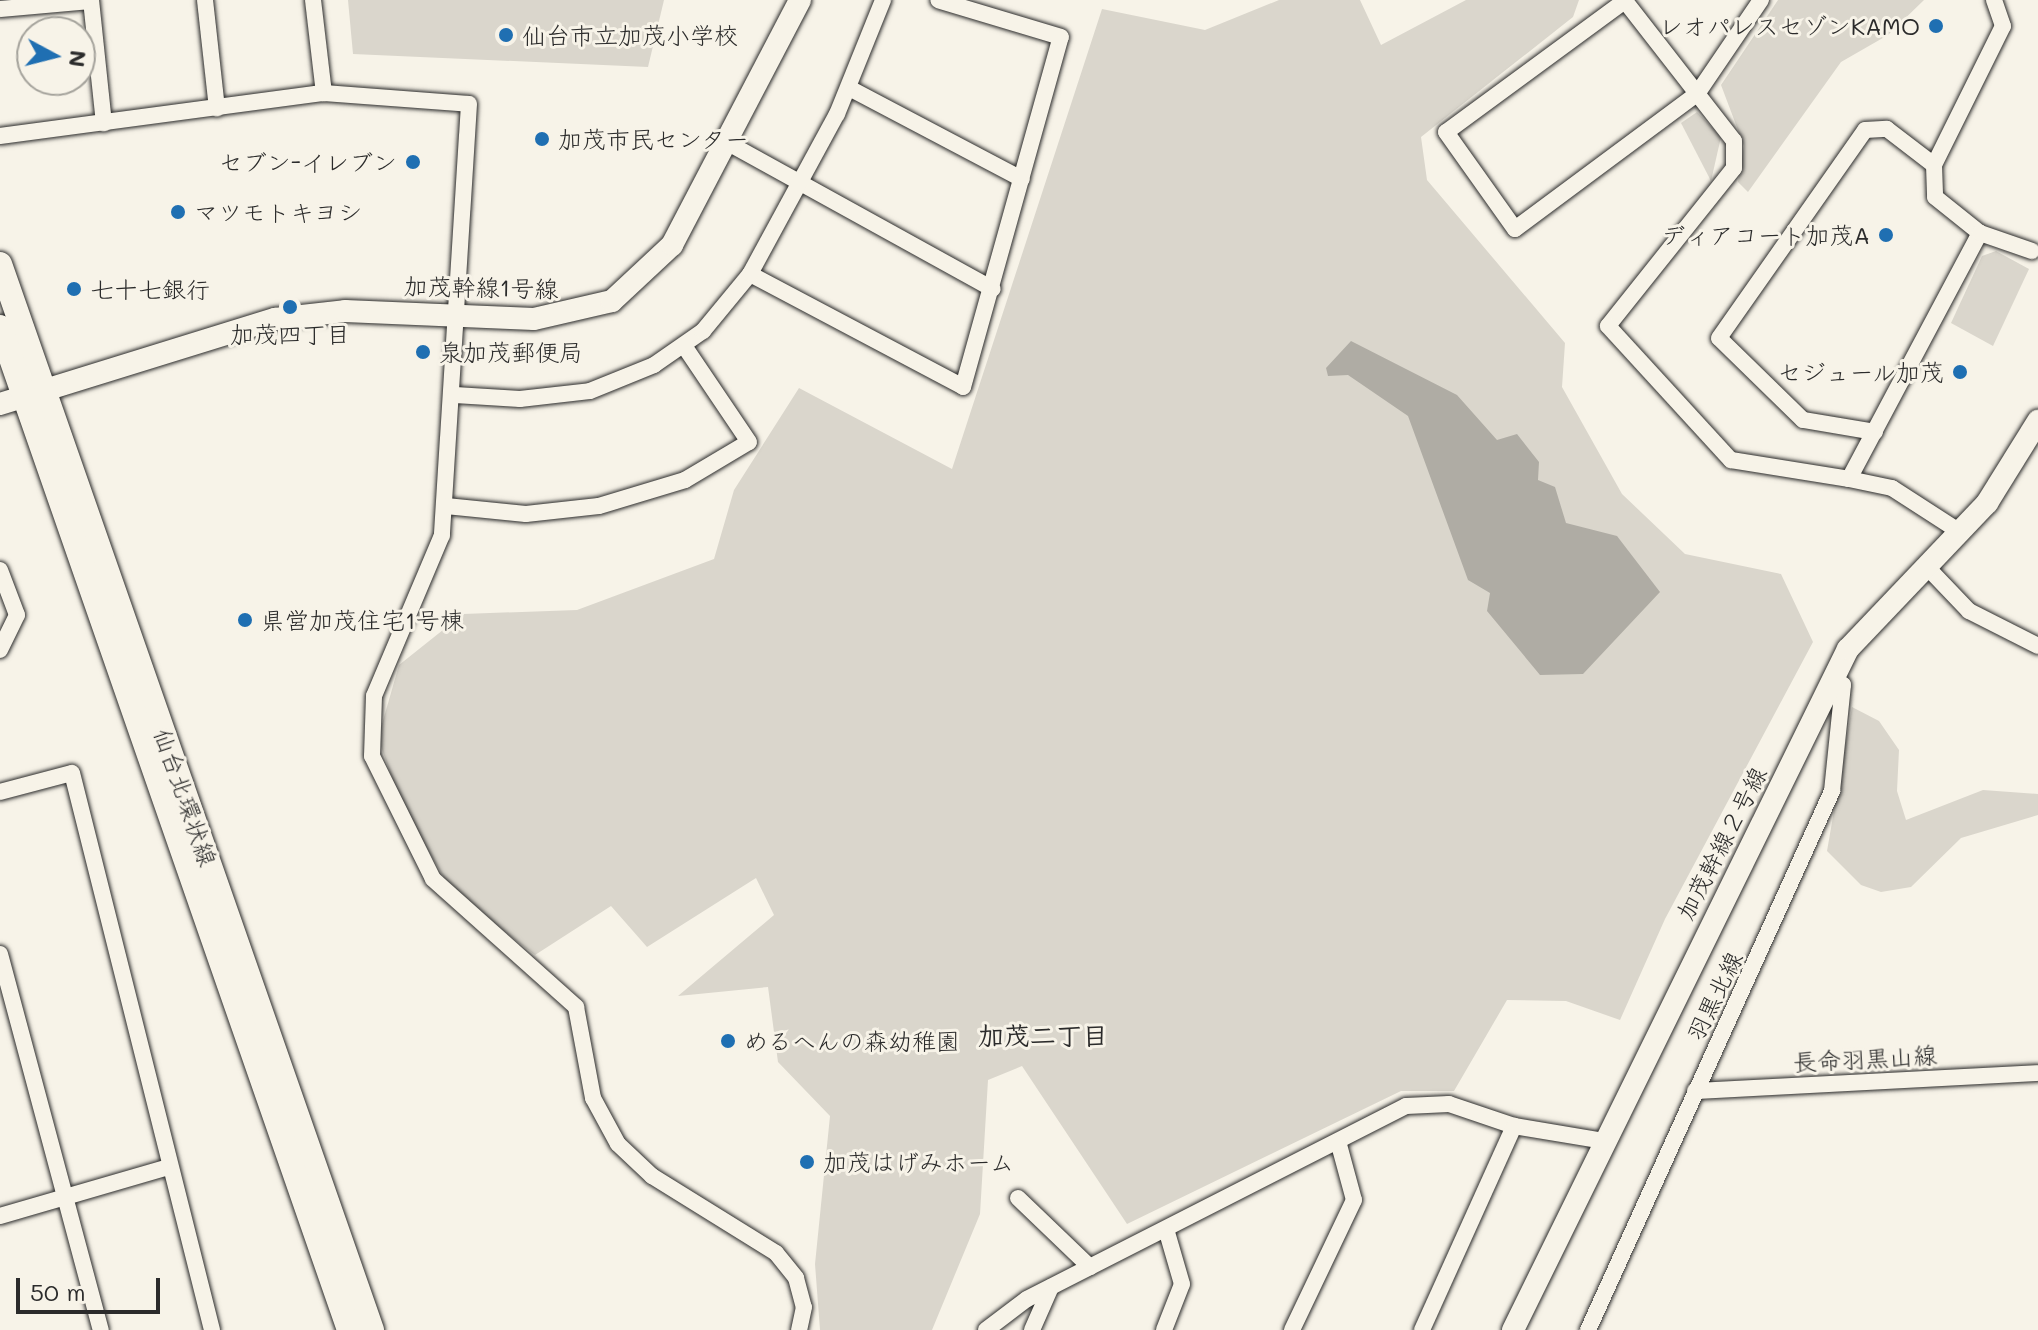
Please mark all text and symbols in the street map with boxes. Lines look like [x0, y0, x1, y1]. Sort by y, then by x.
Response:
place label: レオパレスセゾンKAMO [1659, 12, 1920, 40]
north arrow [16, 16, 96, 96]
marker: レオパレスセゾンKAMO [1927, 17, 1945, 35]
place label: 仙台市立加茂小学校 [522, 21, 738, 49]
marker: 仙台市立加茂小学校 [497, 26, 515, 44]
text: N [63, 49, 94, 69]
place label: 加茂市民センター [558, 125, 750, 153]
marker: 加茂市民センター [533, 130, 551, 148]
place label: セブン-イレブン [219, 148, 397, 176]
marker: セブン-イレブン [404, 153, 422, 171]
place label: マツモトキヨシ [194, 198, 362, 226]
marker: マツモトキヨシ [169, 203, 187, 221]
place label: ディアコート加茂A [1661, 221, 1870, 249]
marker: ディアコート加茂A [1877, 226, 1895, 244]
street label: 加茂幹線1号線 [403, 271, 559, 303]
place label: 七十七銀行 [90, 275, 210, 303]
marker: 七十七銀行 [65, 280, 83, 298]
marker: 加茂四丁目 [281, 298, 299, 316]
place label: 加茂四丁目 [230, 320, 350, 348]
place label: 泉加茂郵便局 [439, 338, 583, 366]
marker: 泉加茂郵便局 [414, 343, 432, 361]
place label: セジュール加茂 [1776, 358, 1944, 386]
marker: セジュール加茂 [1951, 363, 1969, 381]
place label: 県営加茂住宅1号棟 [261, 606, 464, 634]
marker: 県営加茂住宅1号棟 [236, 611, 254, 629]
street label: 仙台北環状線 [149, 724, 223, 870]
street label: 加茂幹線２号線 [1670, 762, 1772, 924]
street label: 羽黒北線 [1680, 947, 1748, 1045]
district label: 加茂二丁目 [978, 1020, 1108, 1052]
place label: めるへんの森幼稚園 [744, 1027, 960, 1055]
marker: めるへんの森幼稚園 [719, 1032, 737, 1050]
street label: 長命羽黒山線 [1792, 1040, 1938, 1076]
place label: 加茂はげみホーム [823, 1148, 1015, 1176]
marker: 加茂はげみホーム [798, 1153, 816, 1171]
scale bar [20, 1262, 164, 1312]
text: 50 m [30, 1276, 86, 1307]

